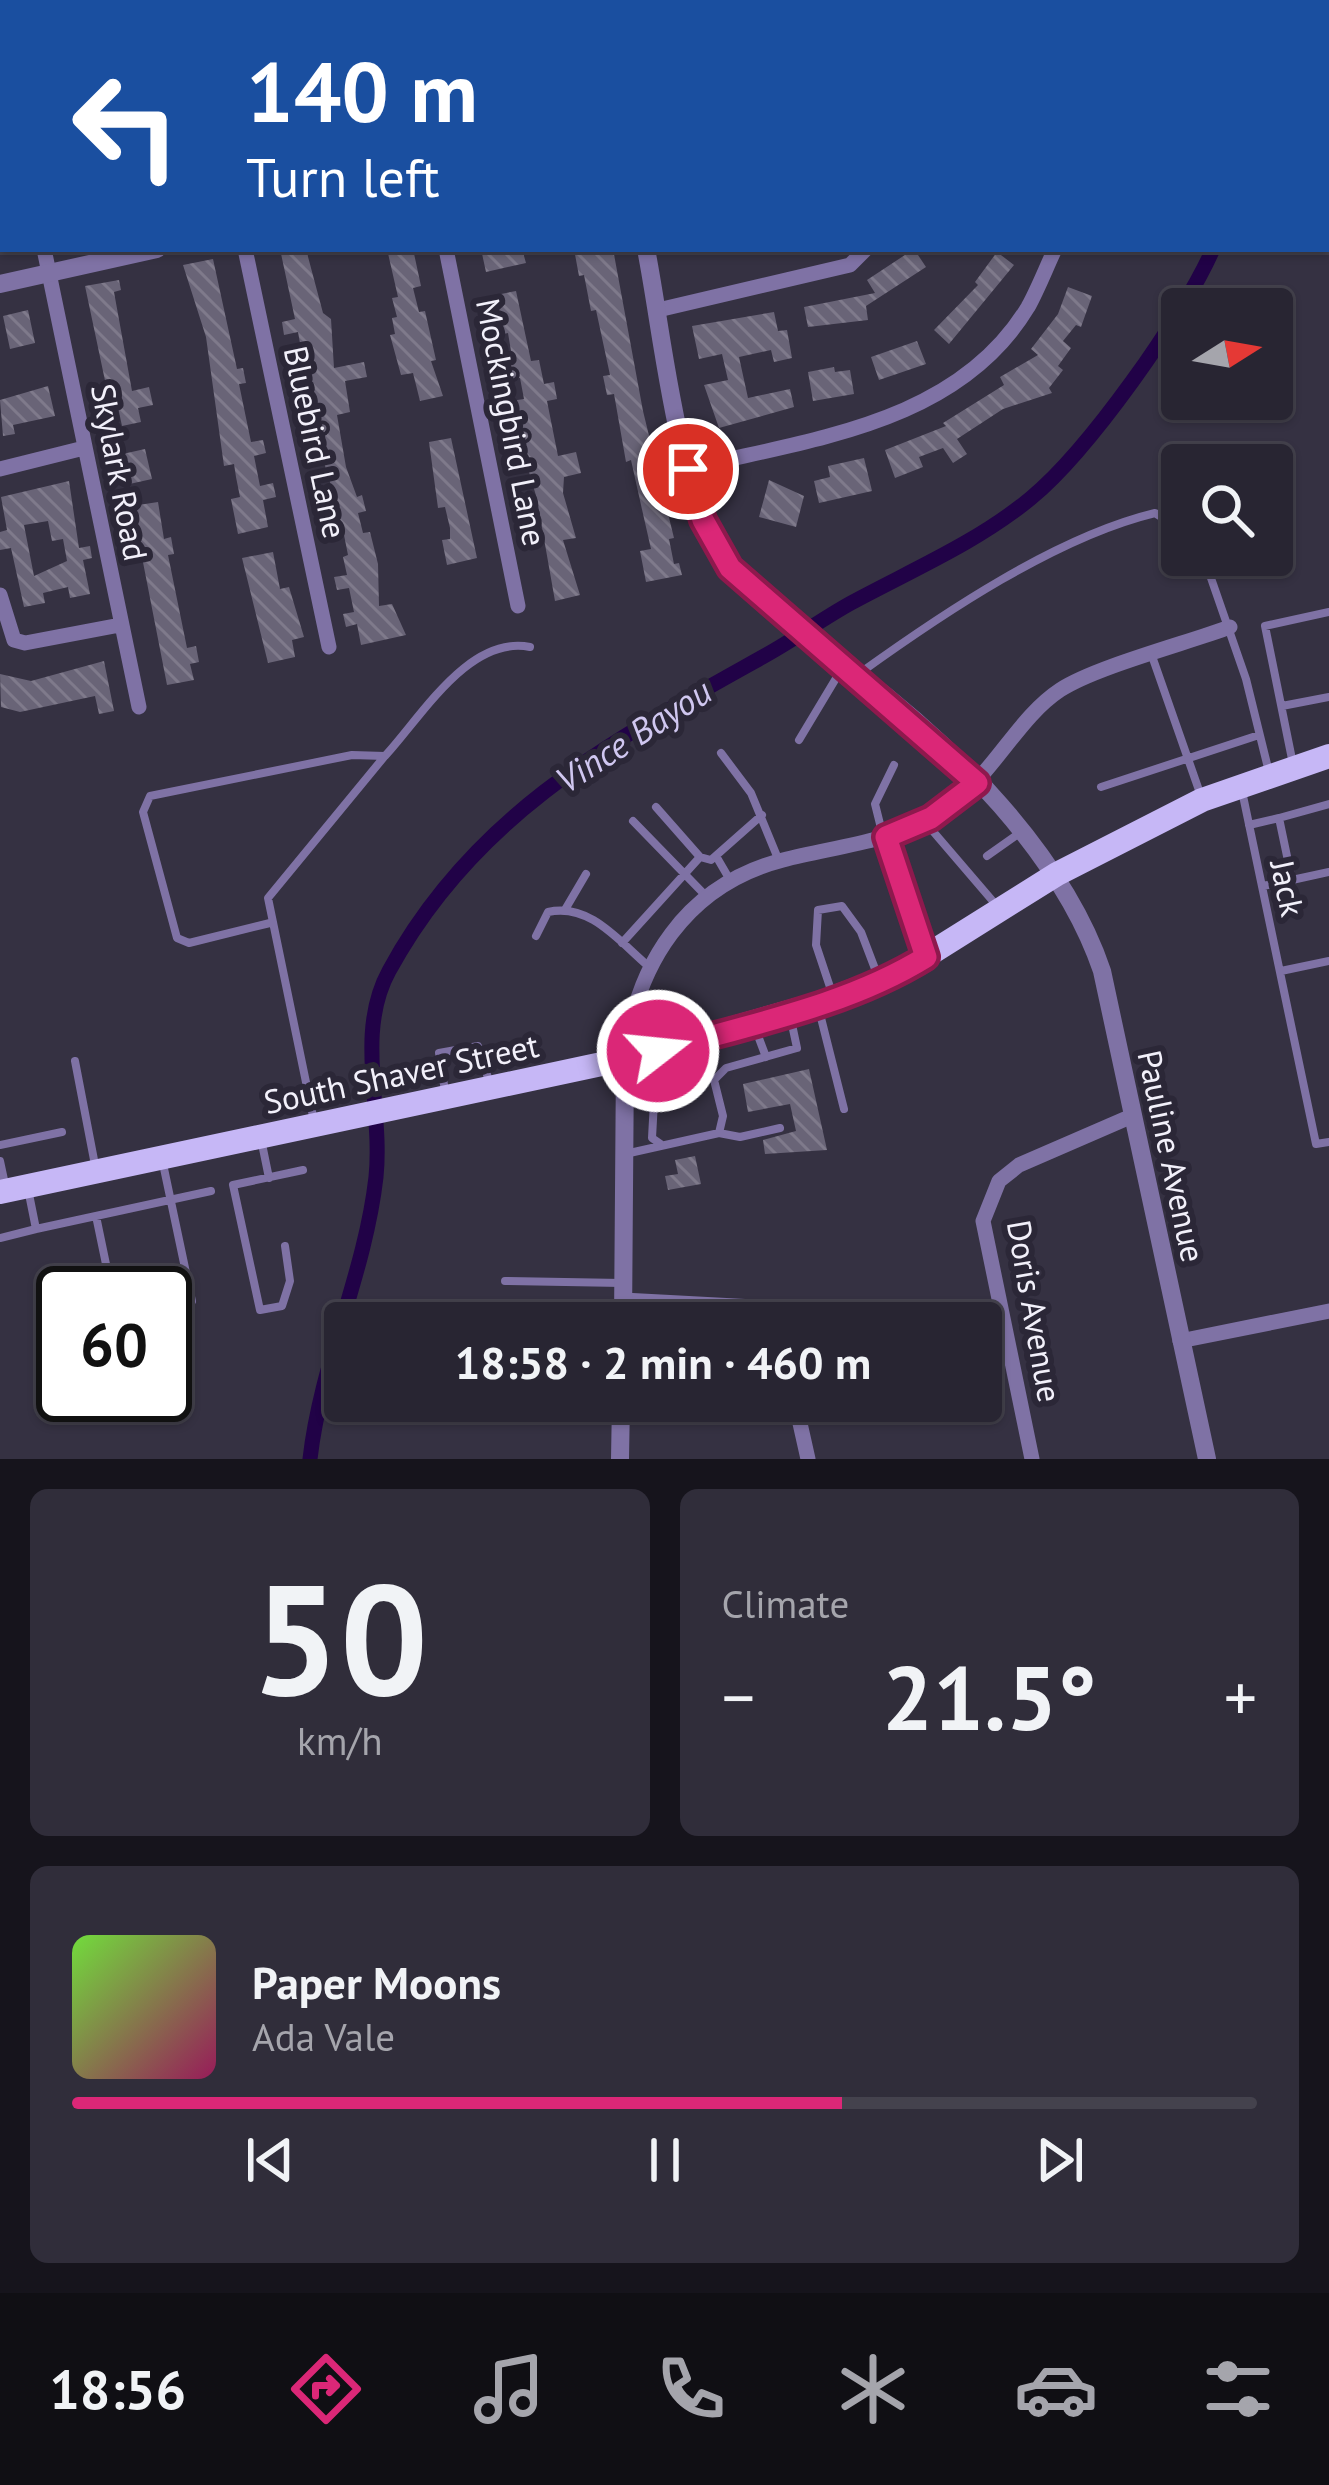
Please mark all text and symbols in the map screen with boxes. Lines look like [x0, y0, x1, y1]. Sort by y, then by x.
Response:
text: 140 m [246, 36, 478, 145]
icon: left [48, 48, 204, 204]
text: Turn left [246, 142, 440, 212]
north arrow [1161, 288, 1293, 420]
map controls [1161, 288, 1293, 576]
street label: Mockingbird Lane [467, 295, 557, 549]
street label: Bluebird Lane [275, 342, 357, 542]
street label: Skylark Road [82, 380, 158, 564]
pin [637, 418, 739, 520]
icon: arrive [655, 436, 721, 502]
button: search [1161, 444, 1293, 576]
water label: Vince Bayou [546, 667, 720, 803]
street label: Jack [1261, 854, 1315, 920]
position arrow [595, 988, 721, 1114]
street label: South Shaver Street [260, 1023, 542, 1123]
street label: Pauline Avenue [1129, 1046, 1215, 1266]
street label: Doris Avenue [998, 1217, 1072, 1405]
speed limit sign: 60 [36, 1266, 192, 1422]
text: 18:58 · 2 min · 460 m [455, 1333, 871, 1391]
text: 50 [251, 1536, 428, 1738]
text: Climate [722, 1578, 849, 1629]
text: 21.5° [882, 1638, 1097, 1755]
text: − [722, 1654, 755, 1739]
text: + [1224, 1654, 1257, 1739]
text: km/h [297, 1715, 383, 1766]
text: Paper Moons [252, 1953, 501, 2011]
text: Ada Vale [252, 2011, 395, 2062]
icon: previous [237, 2127, 303, 2193]
icon: pause [632, 2127, 698, 2193]
icon: next [1027, 2127, 1093, 2193]
icon: directions [284, 2347, 368, 2431]
icon: music [467, 2347, 551, 2431]
icon: phone [649, 2347, 733, 2431]
icon: climate [831, 2347, 915, 2431]
icon: car [1014, 2347, 1098, 2431]
icon: filters [1196, 2347, 1280, 2431]
text: 18:56 [49, 2354, 186, 2424]

